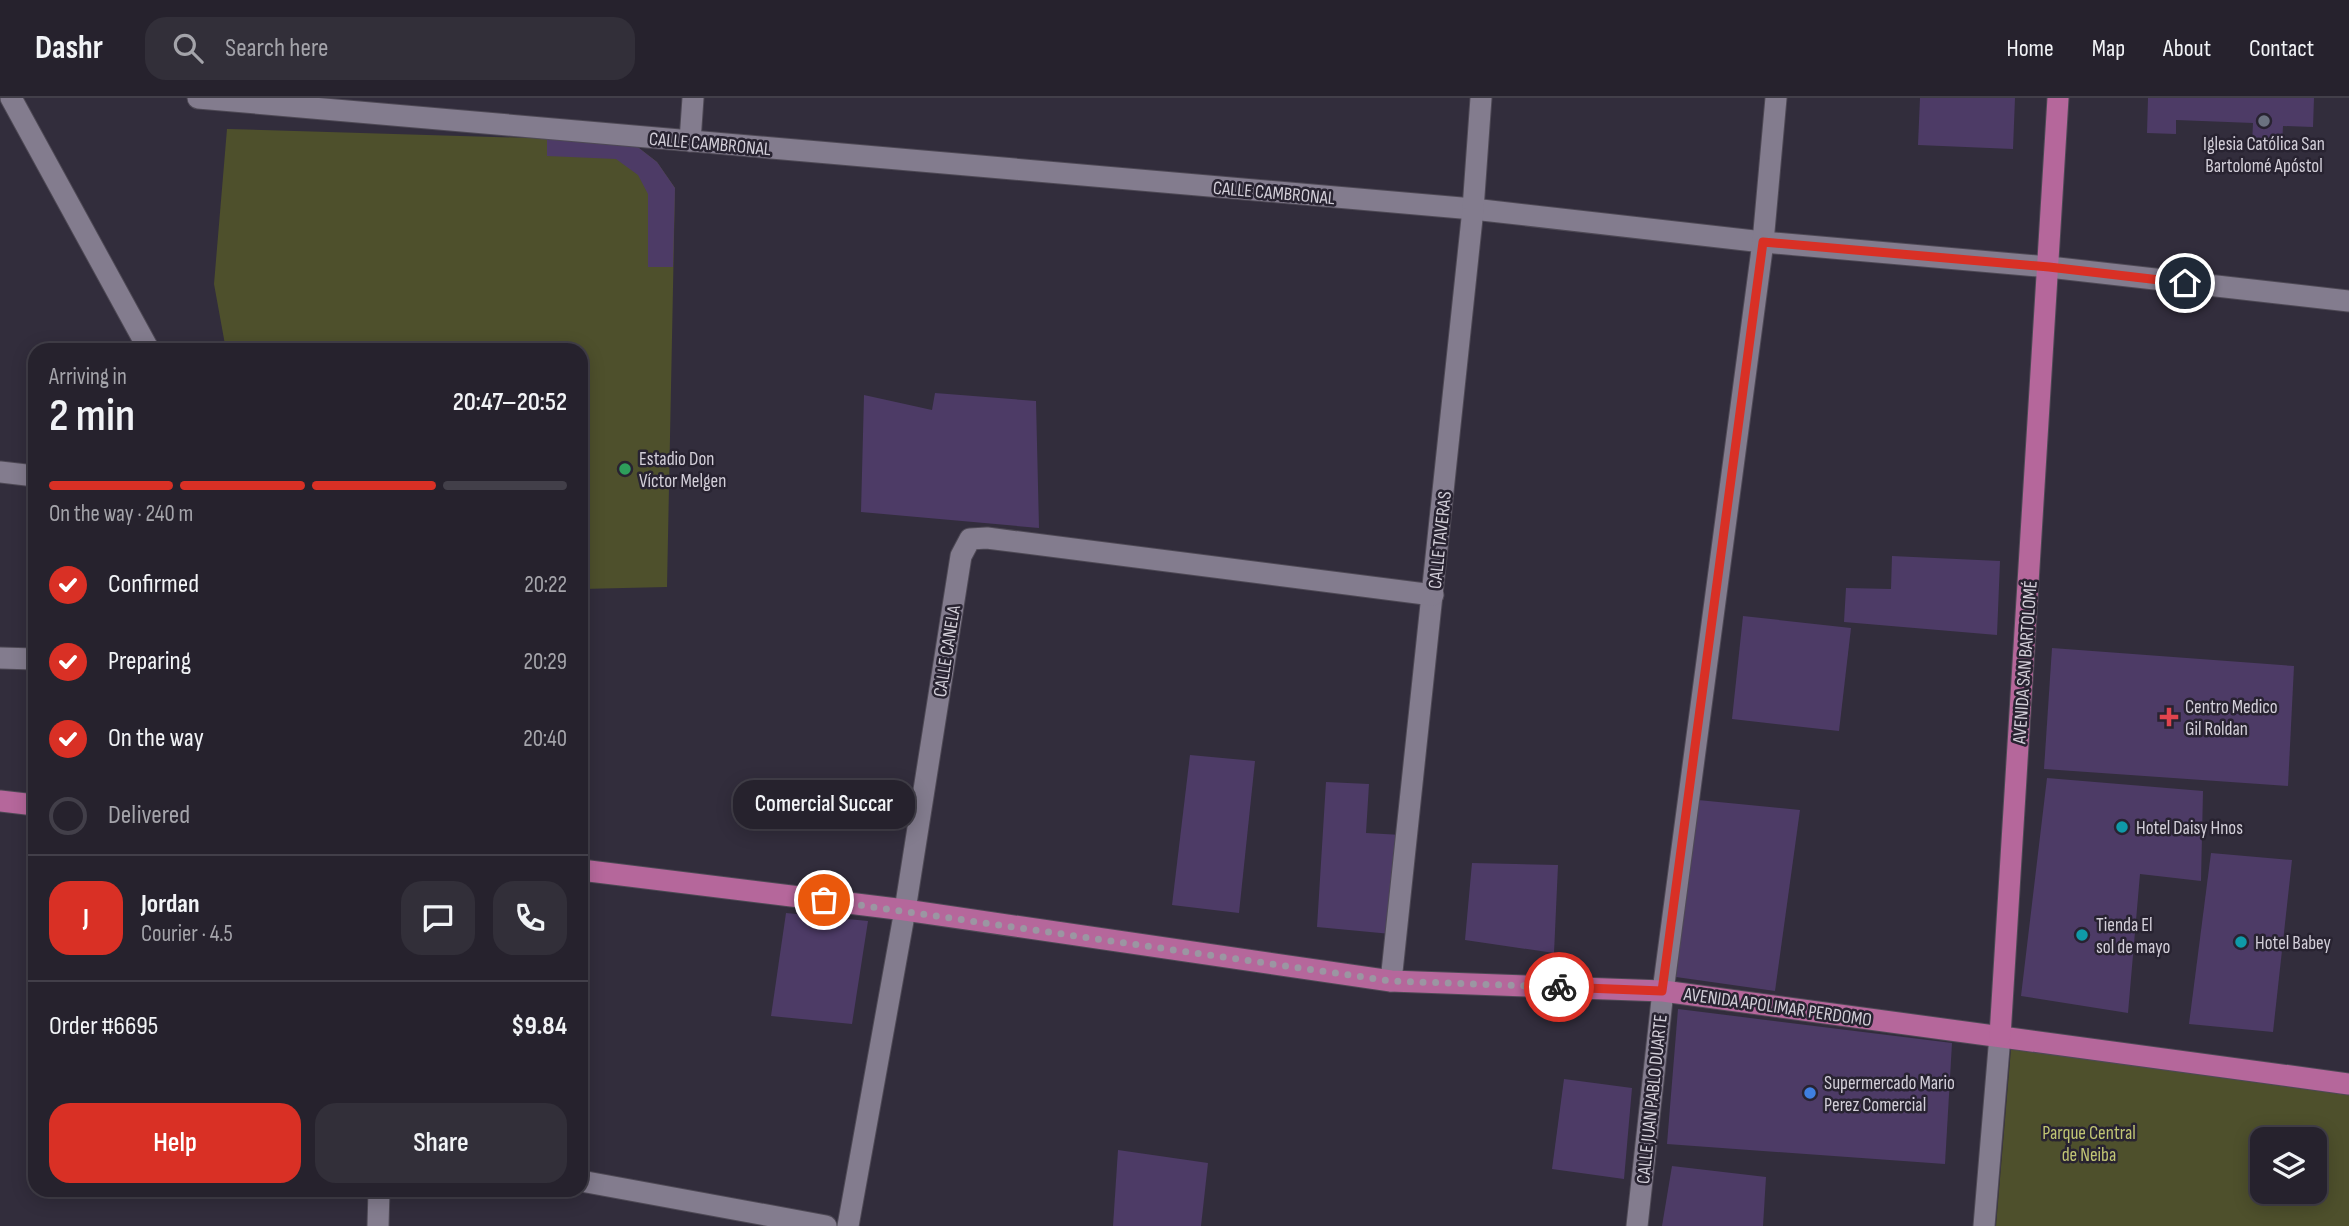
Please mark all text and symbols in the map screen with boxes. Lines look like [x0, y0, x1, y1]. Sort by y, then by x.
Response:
search box [145, 17, 635, 80]
text: Dashr [35, 28, 103, 68]
icon: search [169, 29, 207, 67]
text: Search here [225, 33, 328, 64]
text: Home [2006, 34, 2054, 63]
text: Map [2092, 34, 2125, 63]
text: About [2163, 34, 2211, 63]
text: Contact [2249, 34, 2314, 63]
marker: Iglesia Católica San Bartolomé Apóstol [2256, 113, 2272, 129]
street label: CALLE CAMBRONAL [648, 128, 772, 161]
place label: Iglesia Católica San Bartolomé Apóstol [2203, 133, 2325, 178]
street label: CALLE CAMBRONAL [1212, 177, 1336, 210]
pin [2155, 253, 2215, 313]
icon: home [2166, 264, 2204, 302]
text: Arriving in [49, 363, 127, 391]
text: 20:47–20:52 [453, 387, 567, 418]
text: 2 min [49, 389, 135, 444]
place label: Estadio Don Víctor Melgen [639, 448, 726, 493]
marker: Estadio Don Víctor Melgen [617, 461, 633, 477]
street label: CALLE TAVERAS [1424, 490, 1457, 590]
text: On the way · 240 m [49, 500, 193, 528]
icon: check [49, 566, 87, 604]
text: Confirmed [108, 569, 199, 600]
text: 20:22 [524, 571, 567, 599]
street label: AVENIDA SAN BARTOLOMÉ [2008, 580, 2043, 746]
street label: CALLE CANELA [929, 603, 966, 699]
icon: check [49, 643, 87, 681]
text: Preparing [108, 646, 191, 677]
text: 20:29 [524, 648, 567, 676]
place label: Centro Medico Gil Roldan [2185, 696, 2278, 741]
marker: Centro Medico Gil Roldan [2159, 707, 2179, 727]
icon: check [49, 720, 87, 758]
text: On the way [108, 723, 204, 754]
text: 20:40 [523, 725, 567, 753]
callout: Comercial Succar [733, 781, 915, 830]
text: Comercial Succar [755, 790, 893, 818]
text: Delivered [108, 800, 190, 831]
place label: Hotel Daisy Hnos [2136, 817, 2243, 840]
marker: Hotel Daisy Hnos [2114, 819, 2130, 835]
pin [794, 870, 854, 930]
button: chat [401, 881, 475, 955]
button: phone [493, 881, 567, 955]
icon: bag [805, 881, 843, 919]
text: Jordan [141, 889, 199, 920]
text: J [83, 903, 89, 934]
place label: Tienda El sol de mayo [2096, 914, 2170, 959]
text: Courier · 4.5 [141, 920, 233, 948]
marker: Tienda El sol de mayo [2074, 927, 2090, 943]
place label: Hotel Babey [2255, 932, 2332, 955]
marker: Hotel Babey [2233, 934, 2249, 950]
courier [1524, 952, 1594, 1022]
icon: bike [1540, 968, 1578, 1006]
street label: AVENIDA APOLIMAR PERDOMO [1681, 983, 1873, 1032]
text: Order #6695 [49, 1011, 158, 1042]
text: $9.84 [511, 1011, 567, 1042]
street label: CALLE JUAN PABLO DUARTE [1632, 1013, 1673, 1185]
place label: Supermercado Mario Perez Comercial [1824, 1072, 1955, 1117]
marker: Supermercado Mario Perez Comercial [1802, 1085, 1818, 1101]
button: Help [49, 1103, 301, 1183]
button: Share [315, 1103, 567, 1183]
park label: Parque Central de Neiba [2042, 1122, 2136, 1167]
map controls [2250, 1127, 2327, 1204]
button: layers [2250, 1127, 2327, 1204]

